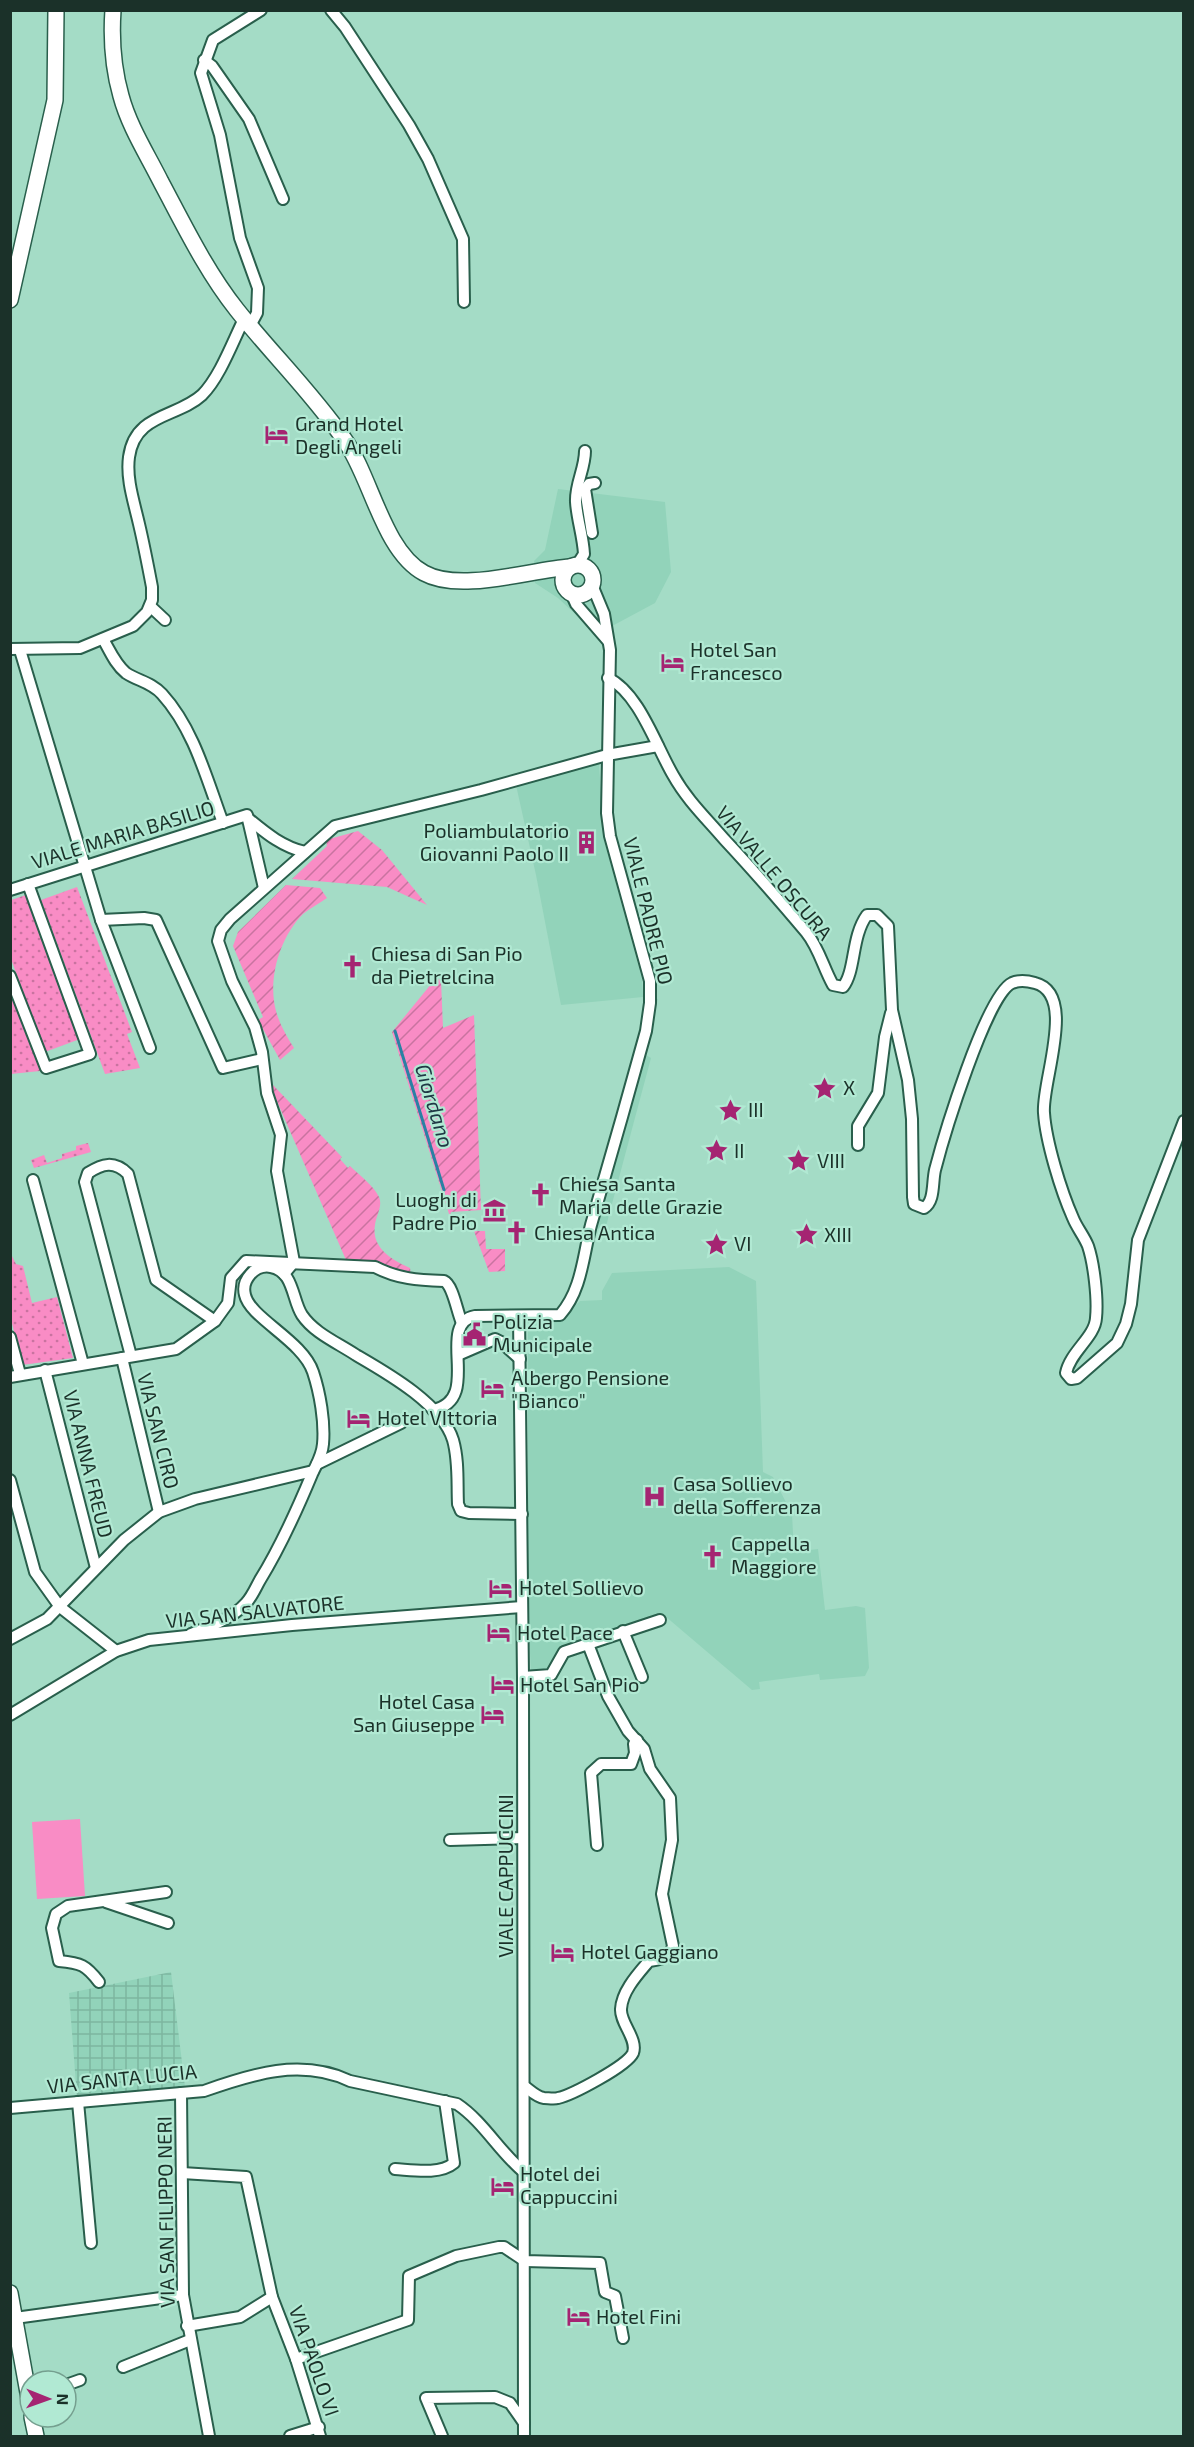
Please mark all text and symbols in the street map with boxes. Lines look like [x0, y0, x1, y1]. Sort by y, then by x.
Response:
place label: Grand Hotel Degli Angeli [295, 411, 403, 458]
hotel icon: Grand Hotel Degli Angeli [264, 422, 290, 448]
place label: Hotel San Francesco [690, 637, 783, 684]
hotel icon: Hotel San Francesco [659, 649, 685, 675]
street label: VIALE MARIA BASILIO [28, 795, 217, 873]
street label: VIA VALLE OSCURA [712, 800, 838, 945]
place label: Poliambulatorio Giovanni Paolo II [420, 818, 569, 865]
building icon: Poliambulatorio Giovanni Paolo II [574, 829, 600, 855]
street label: VIALE PADRE PIO [619, 835, 679, 987]
place label: Chiesa di San Pio da Pietrelcina [371, 941, 523, 988]
church icon: Chiesa di San Pio da Pietrelcina [340, 953, 366, 979]
water label: Giordano [411, 1061, 460, 1151]
place icon: X [812, 1075, 838, 1101]
place label: X [843, 1075, 855, 1099]
place icon: III [717, 1097, 743, 1123]
place label: III [748, 1097, 764, 1121]
place icon: II [703, 1138, 729, 1164]
place label: II [734, 1138, 744, 1162]
place icon: VIII [786, 1148, 812, 1174]
place label: VIII [817, 1148, 845, 1172]
place label: Chiesa Santa Maria delle Grazie [559, 1171, 723, 1218]
church icon: Chiesa Santa Maria delle Grazie [528, 1182, 554, 1208]
place label: Luoghi di Padre Pio [392, 1187, 477, 1234]
museum icon: Luoghi di Padre Pio [482, 1198, 508, 1224]
church icon: Chiesa Antica [503, 1220, 529, 1246]
place label: Chiesa Antica [534, 1220, 655, 1244]
place icon: XIII [793, 1222, 819, 1248]
place label: XIII [824, 1222, 852, 1246]
place icon: VI [703, 1231, 729, 1257]
place label: VI [734, 1231, 751, 1255]
place label: Polizia Municipale [493, 1309, 593, 1356]
public building icon: Polizia Municipale [462, 1321, 488, 1347]
place label: Albergo Pensione "Bianco" [511, 1365, 669, 1412]
street label: VIA SAN CIRO [133, 1370, 185, 1491]
hotel icon: Albergo Pensione "Bianco" [480, 1376, 506, 1402]
street label: VIA ANNA FREUD [59, 1387, 119, 1540]
hotel icon: Hotel VIttoria [346, 1405, 372, 1431]
place label: Hotel VIttoria [377, 1405, 497, 1429]
place label: Casa Sollievo della Sofferenza [673, 1471, 821, 1518]
hospital icon: Casa Sollievo della Sofferenza [642, 1483, 668, 1509]
place label: Cappella Maggiore [731, 1531, 817, 1578]
church icon: Cappella Maggiore [700, 1543, 726, 1569]
hotel icon: Hotel Sollievo [488, 1575, 514, 1601]
place label: Hotel Sollievo [519, 1575, 644, 1599]
street label: VIA SAN SALVATORE [164, 1590, 345, 1632]
hotel icon: Hotel Pace [486, 1620, 512, 1646]
place label: Hotel Pace [517, 1620, 613, 1644]
hotel icon: Hotel San Pio [489, 1672, 515, 1698]
place label: Hotel San Pio [520, 1672, 639, 1696]
place label: Hotel Casa San Giuseppe [353, 1689, 475, 1736]
hotel icon: Hotel Casa San Giuseppe [480, 1701, 506, 1727]
street label: VIALE CAPPUCCINI [493, 1794, 517, 1958]
hotel icon: Hotel Gaggiano [550, 1939, 576, 1965]
place label: Hotel Gaggiano [581, 1939, 719, 1963]
street label: VIA SANTA LUCIA [46, 2058, 199, 2098]
street label: VIA SAN FILIPPO NERI [151, 2116, 179, 2308]
place label: Hotel dei Cappuccini [520, 2161, 618, 2208]
hotel icon: Hotel dei Cappuccini [489, 2173, 515, 2199]
street label: VIA PAOLO VI [285, 2302, 345, 2419]
hotel icon: Hotel Fini [565, 2304, 591, 2330]
place label: Hotel Fini [596, 2304, 681, 2328]
north arrow [18, 2369, 78, 2429]
text: N [54, 2393, 73, 2405]

